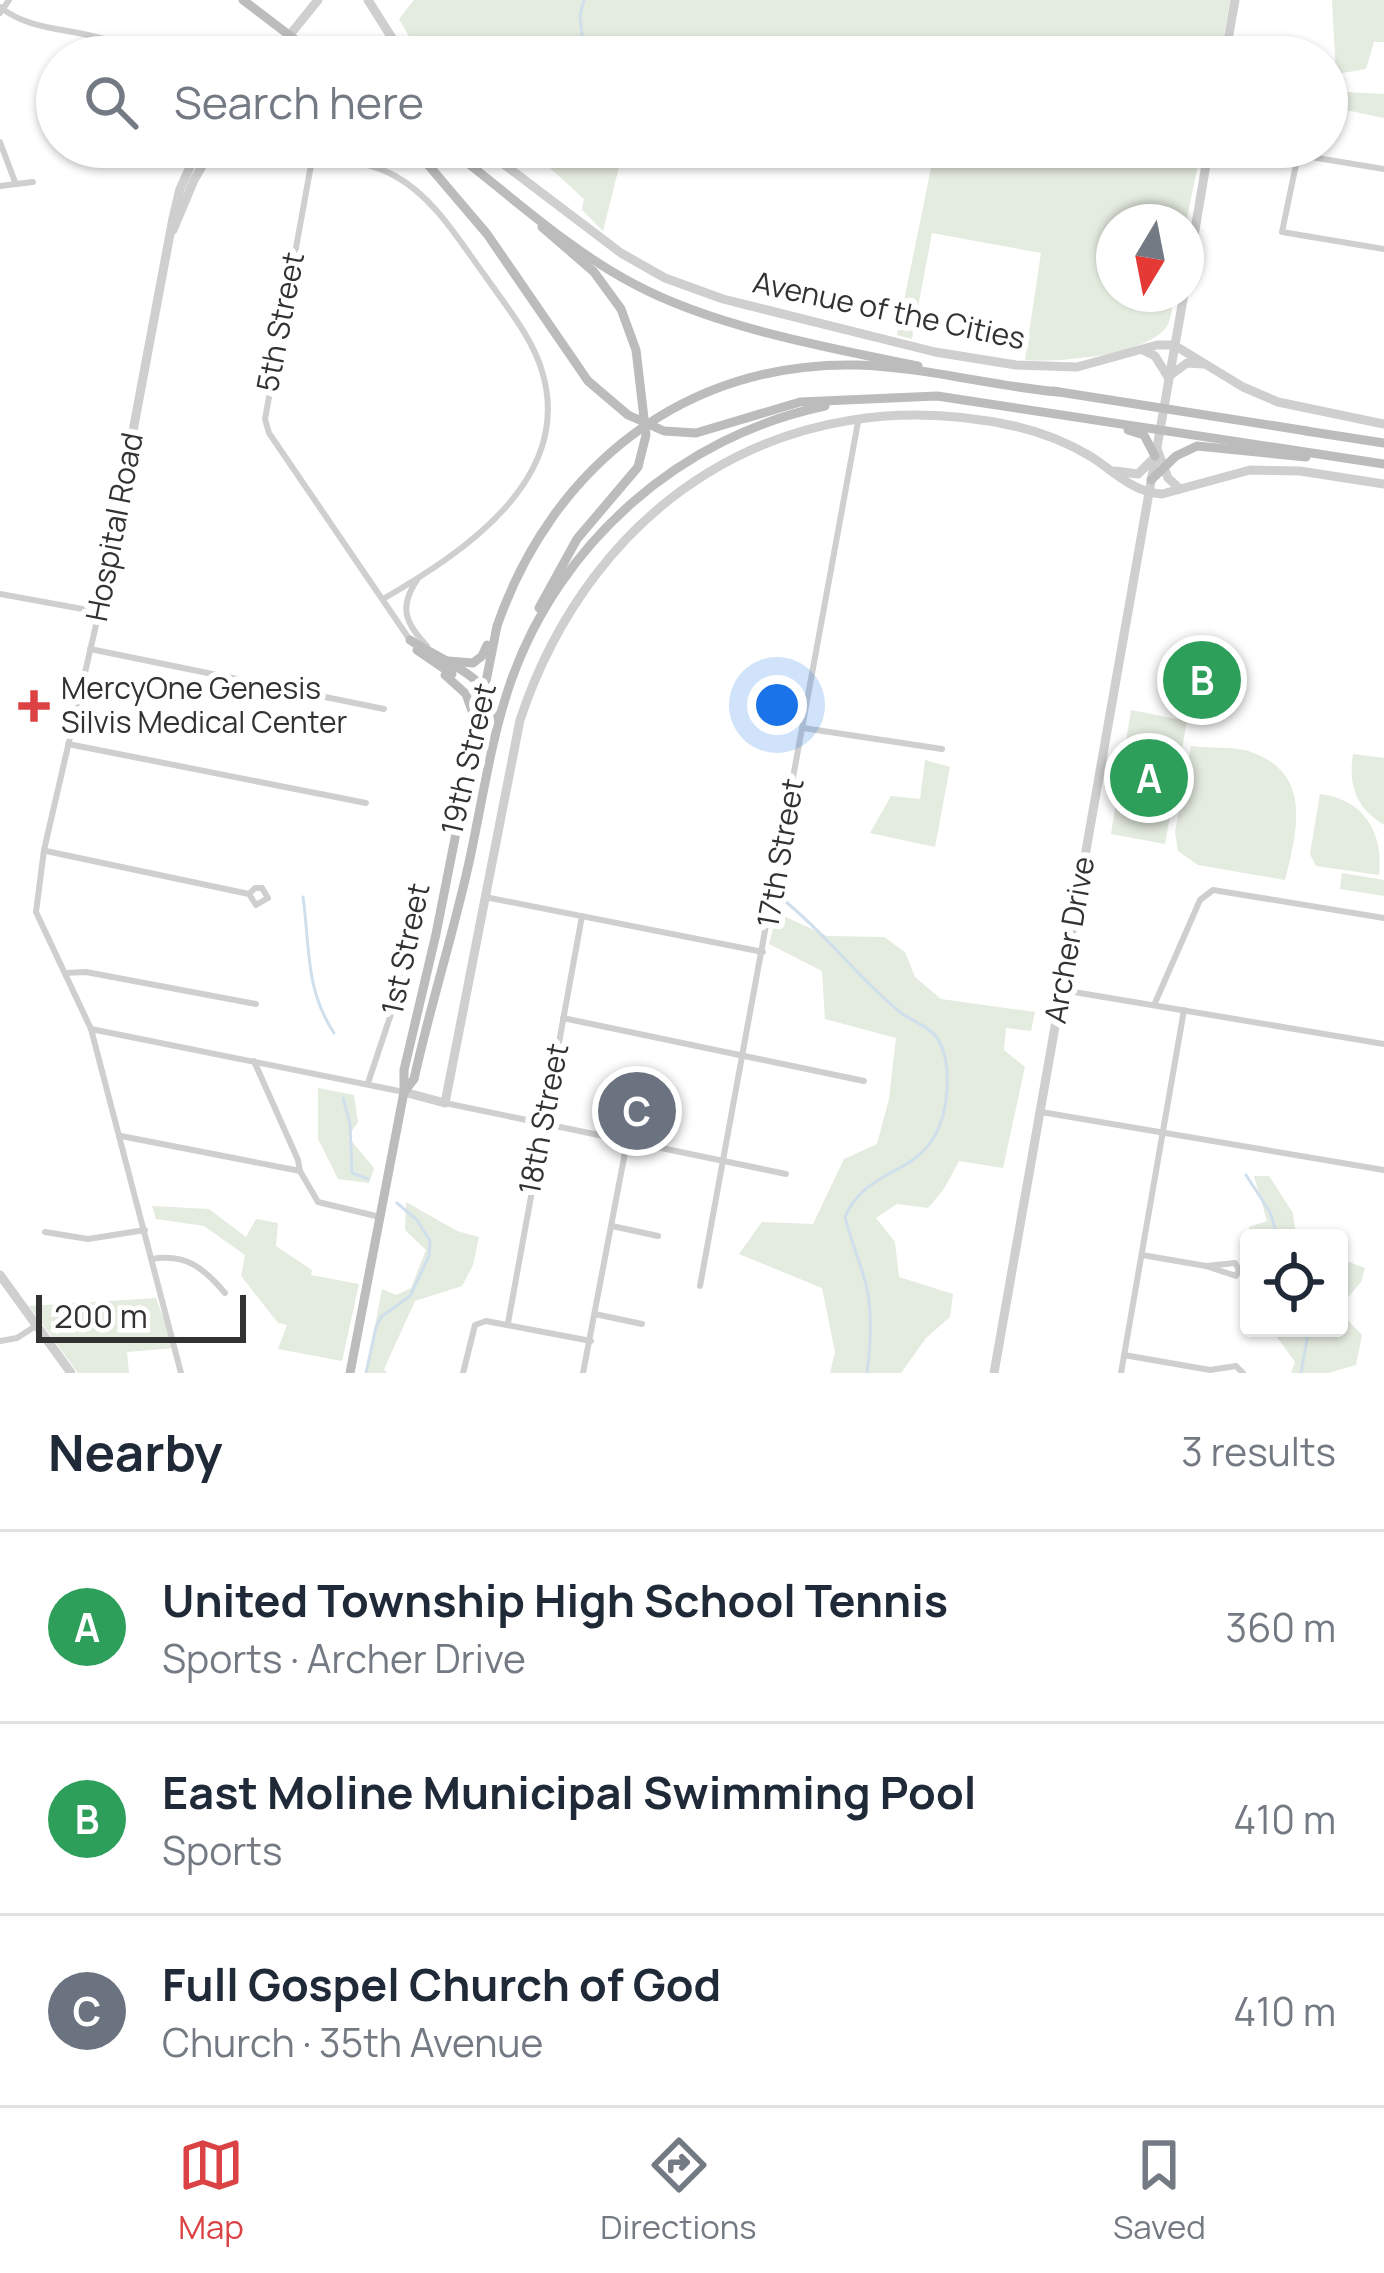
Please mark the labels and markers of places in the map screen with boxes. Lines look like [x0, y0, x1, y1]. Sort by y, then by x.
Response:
pin: B [1163, 635, 1241, 725]
place label: MercyOne Genesis Silvis Medical Center [61, 667, 348, 742]
marker: MercyOne Genesis Silvis Medical Center [18, 690, 50, 722]
pin: A [1110, 733, 1188, 823]
pin: C [598, 1066, 676, 1156]

